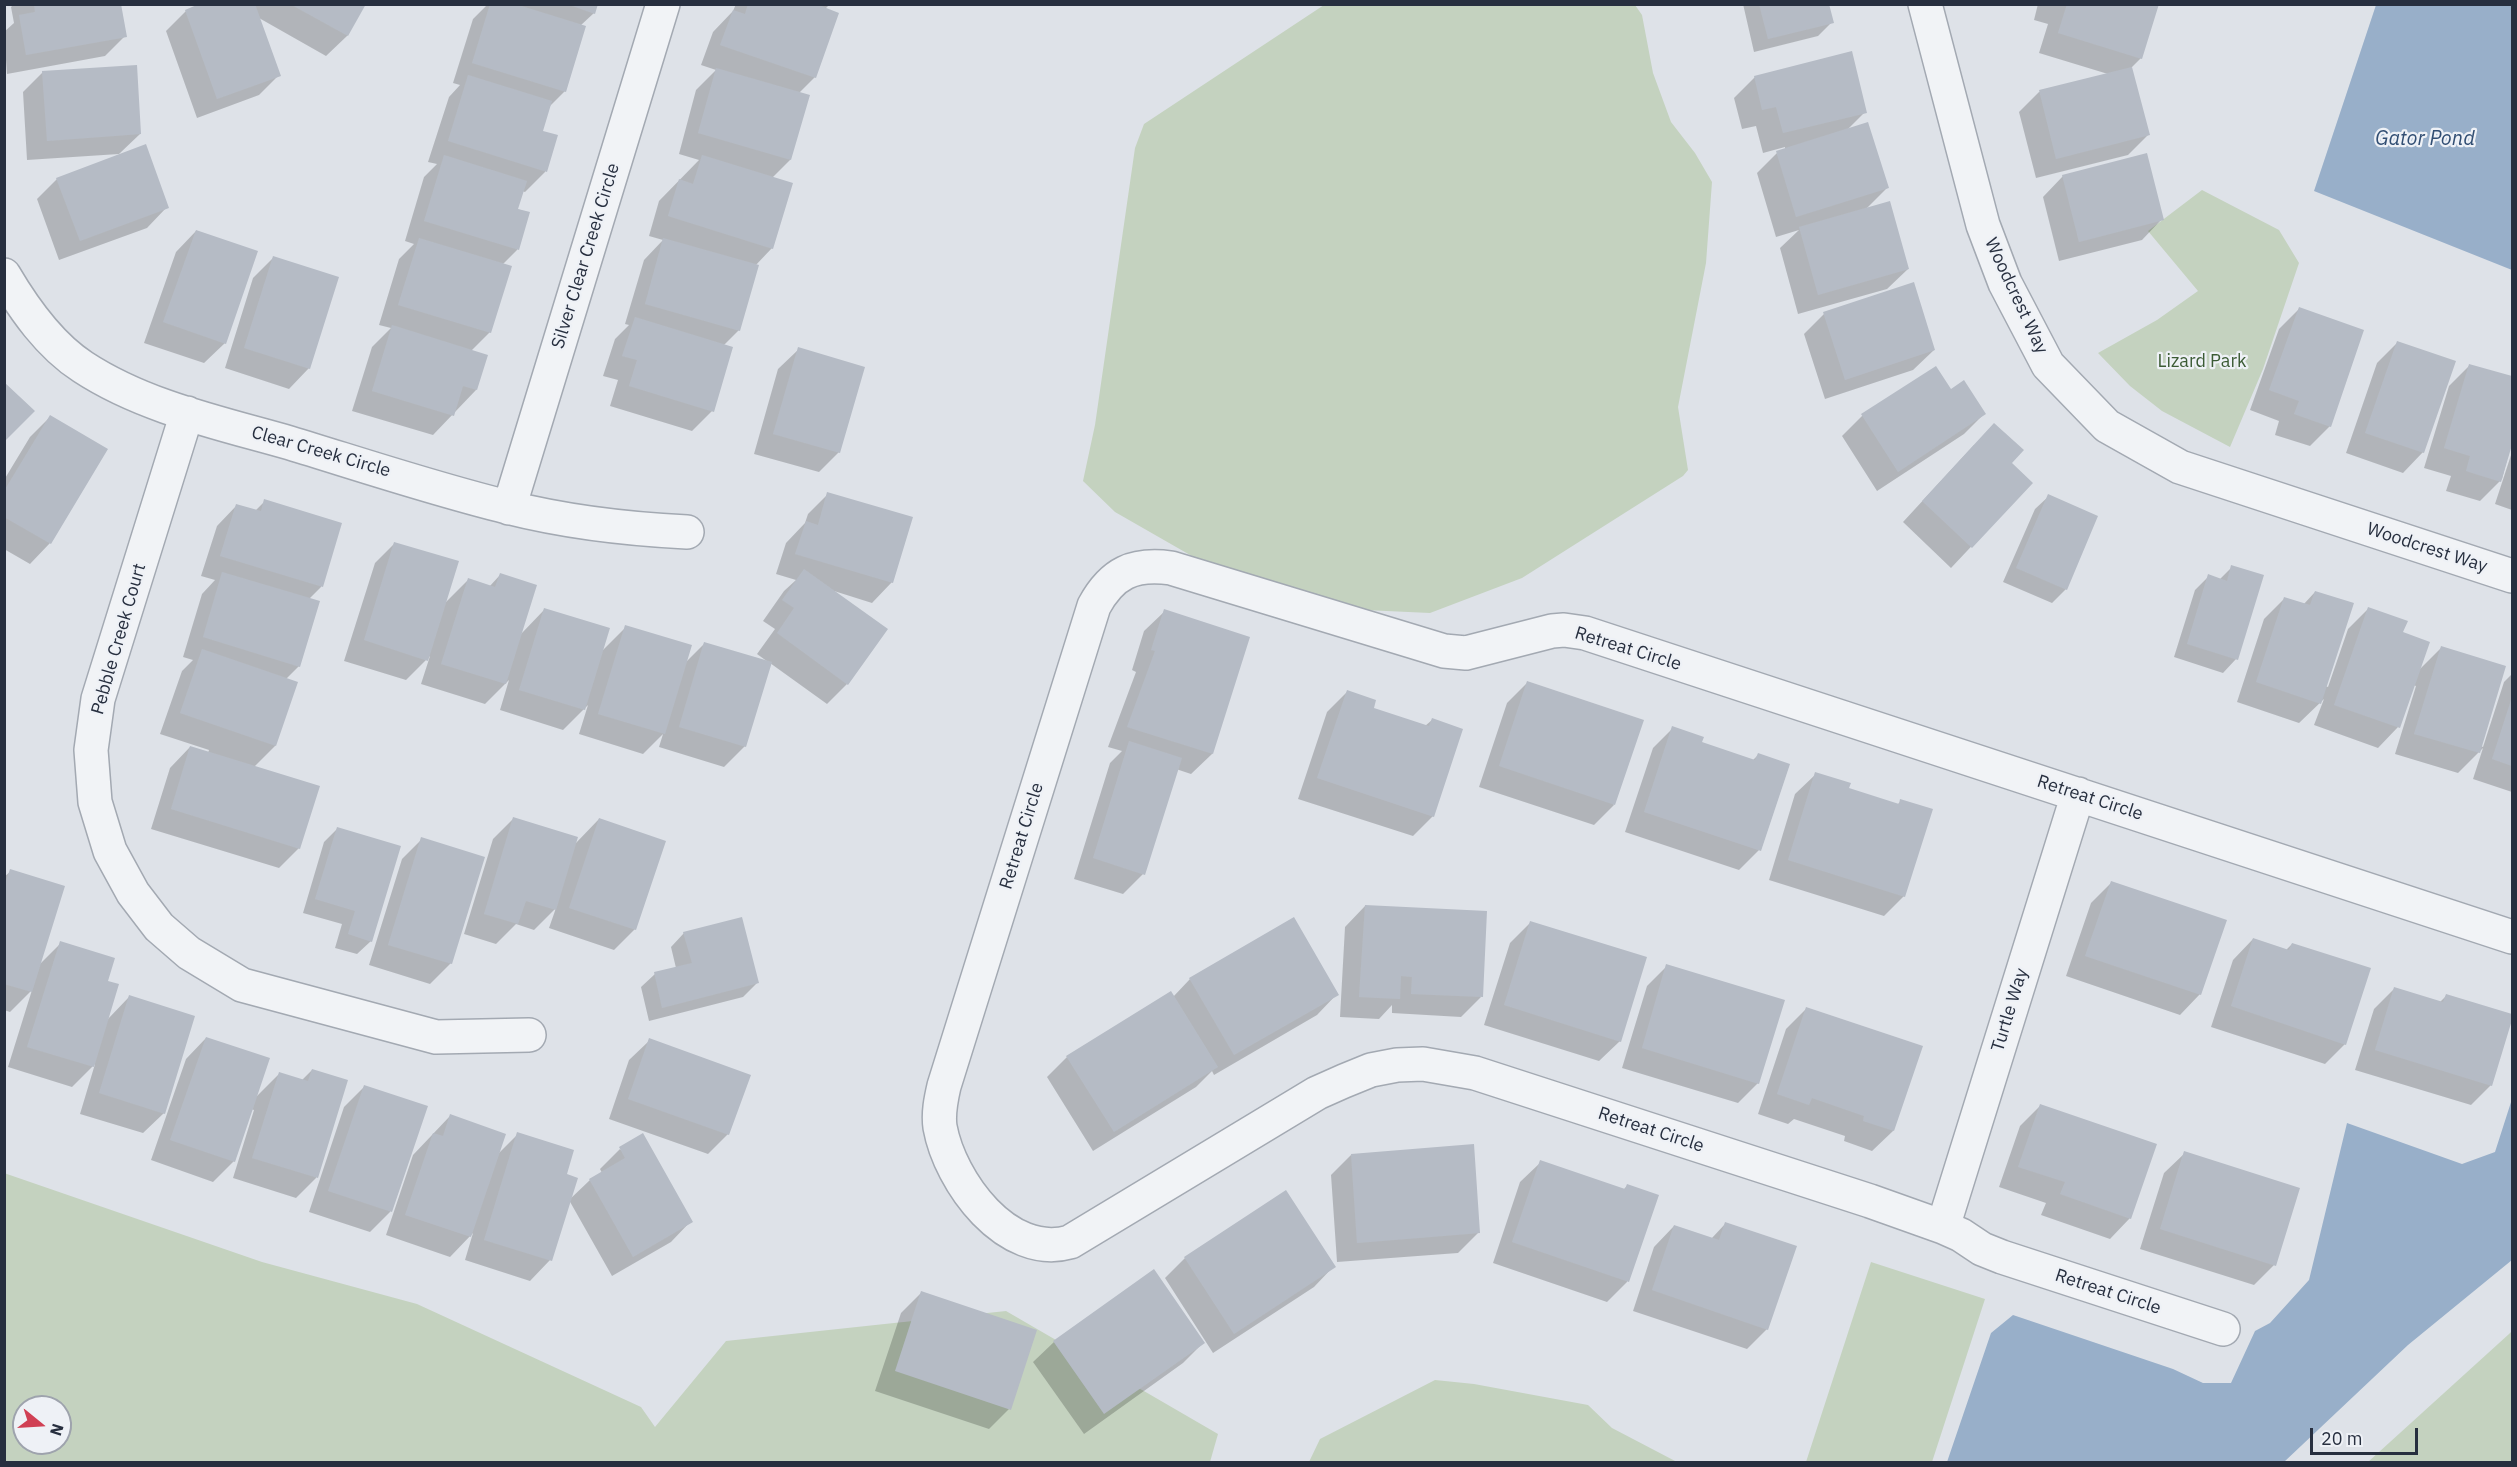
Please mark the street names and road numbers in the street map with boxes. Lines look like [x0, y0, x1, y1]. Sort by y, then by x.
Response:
street label: Silver Clear Creek Circle [547, 161, 625, 351]
street label: Woodcrest Way [1980, 235, 2052, 357]
street label: Clear Creek Circle [249, 422, 393, 482]
street label: Woodcrest Way [2364, 518, 2490, 578]
street label: Pebble Creek Court [87, 561, 151, 717]
street label: Retreat Circle [1572, 623, 1684, 675]
street label: Retreat Circle [2034, 771, 2146, 825]
street label: Retreat Circle [996, 780, 1048, 892]
street label: Turtle Way [1987, 966, 2033, 1054]
street label: Retreat Circle [1595, 1103, 1707, 1157]
street label: Retreat Circle [2052, 1265, 2164, 1319]

